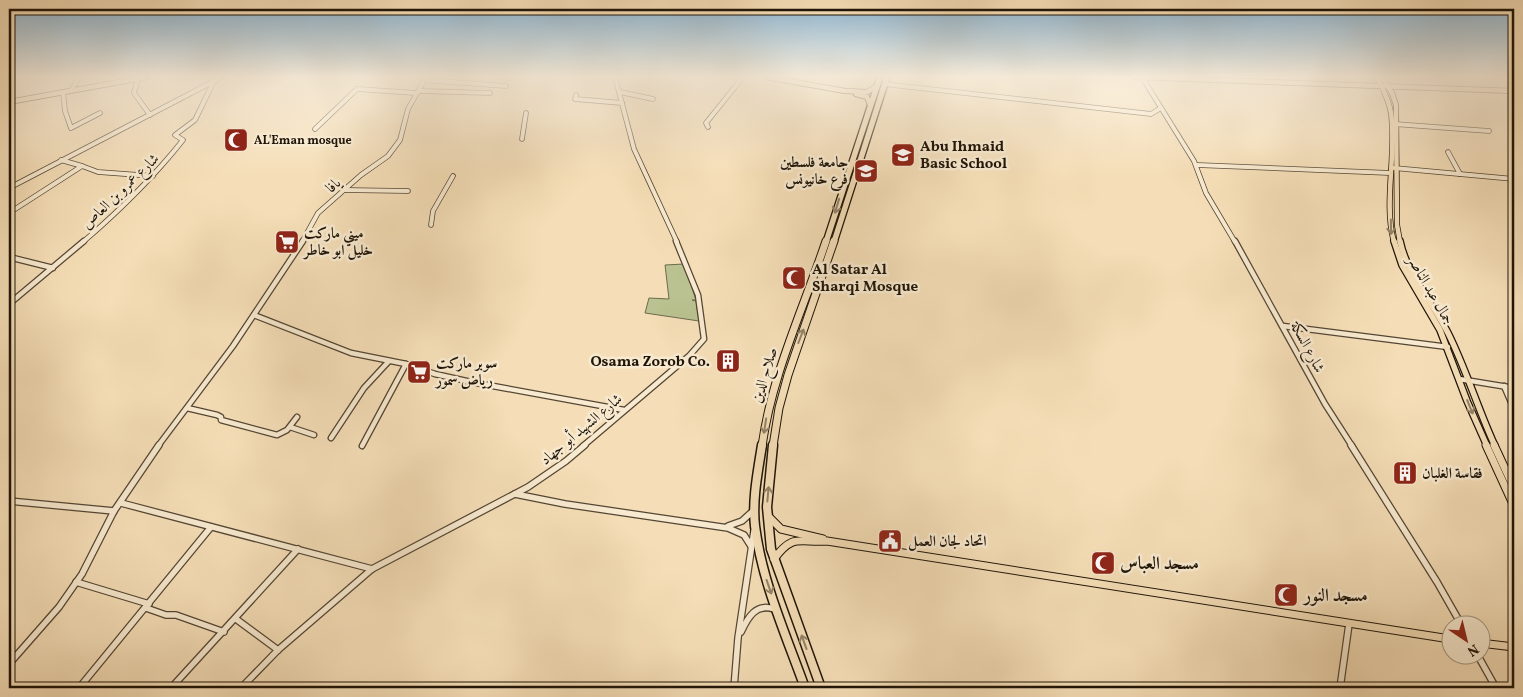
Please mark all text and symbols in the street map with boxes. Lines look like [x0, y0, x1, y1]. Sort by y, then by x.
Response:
mosque icon: AL'Eman mosque [223, 127, 249, 153]
place label: AL'Eman mosque [254, 133, 352, 149]
place label: Abu Ihmaid Basic School [920, 137, 1007, 175]
school or university icon: Abu Ihmaid Basic School [890, 142, 916, 168]
street label: شارع عمرو بن العاص [77, 149, 165, 235]
place label: جامعة فلسطين فرع خانيونس [780, 153, 848, 191]
school or university icon: جامعة فلسطين فرع خانيونس [853, 158, 879, 184]
street label: يافا [322, 173, 347, 199]
one-way arrow [832, 198, 842, 214]
one-way arrow [1386, 218, 1396, 235]
place label: ميني ماركت خليل ابو خاطر [302, 224, 373, 262]
supermarket icon: ميني ماركت خليل ابو خاطر [274, 229, 300, 255]
street label: جمال عبد الناصر [1400, 251, 1458, 329]
place label: Al Satar Al Sharqi Mosque [812, 260, 919, 298]
mosque icon: Al Satar Al Sharqi Mosque [781, 265, 807, 291]
street label: شارع السكة [1283, 317, 1329, 378]
one-way arrow [797, 329, 807, 344]
street label: صلاح الدين [747, 345, 785, 406]
building icon: Osama Zorob Co. [715, 348, 741, 374]
place label: Osama Zorob Co. [590, 352, 710, 373]
place label: سوبر ماركت رياض سمور [434, 354, 497, 392]
supermarket icon: سوبر ماركت رياض سمور [406, 359, 432, 385]
street label: شارع الشهيد أبو جهاد [535, 388, 628, 472]
one-way arrow [1466, 399, 1475, 414]
one-way arrow [759, 418, 769, 434]
building icon: فقاسة الغلبان [1392, 460, 1418, 486]
place label: فقاسة الغلبان [1422, 464, 1483, 485]
one-way arrow [763, 486, 773, 502]
public building icon: اتحاد لجان العمل [877, 528, 903, 554]
place label: اتحاد لجان العمل [908, 532, 987, 553]
mosque icon: مسجد العباس [1090, 550, 1116, 576]
place label: مسجد العباس [1120, 552, 1199, 577]
one-way arrow [765, 578, 774, 594]
mosque icon: مسجد النور [1273, 582, 1299, 608]
place label: مسجد النور [1302, 584, 1368, 609]
north arrow [1440, 614, 1490, 664]
one-way arrow [799, 635, 808, 651]
text: N [1463, 639, 1482, 660]

